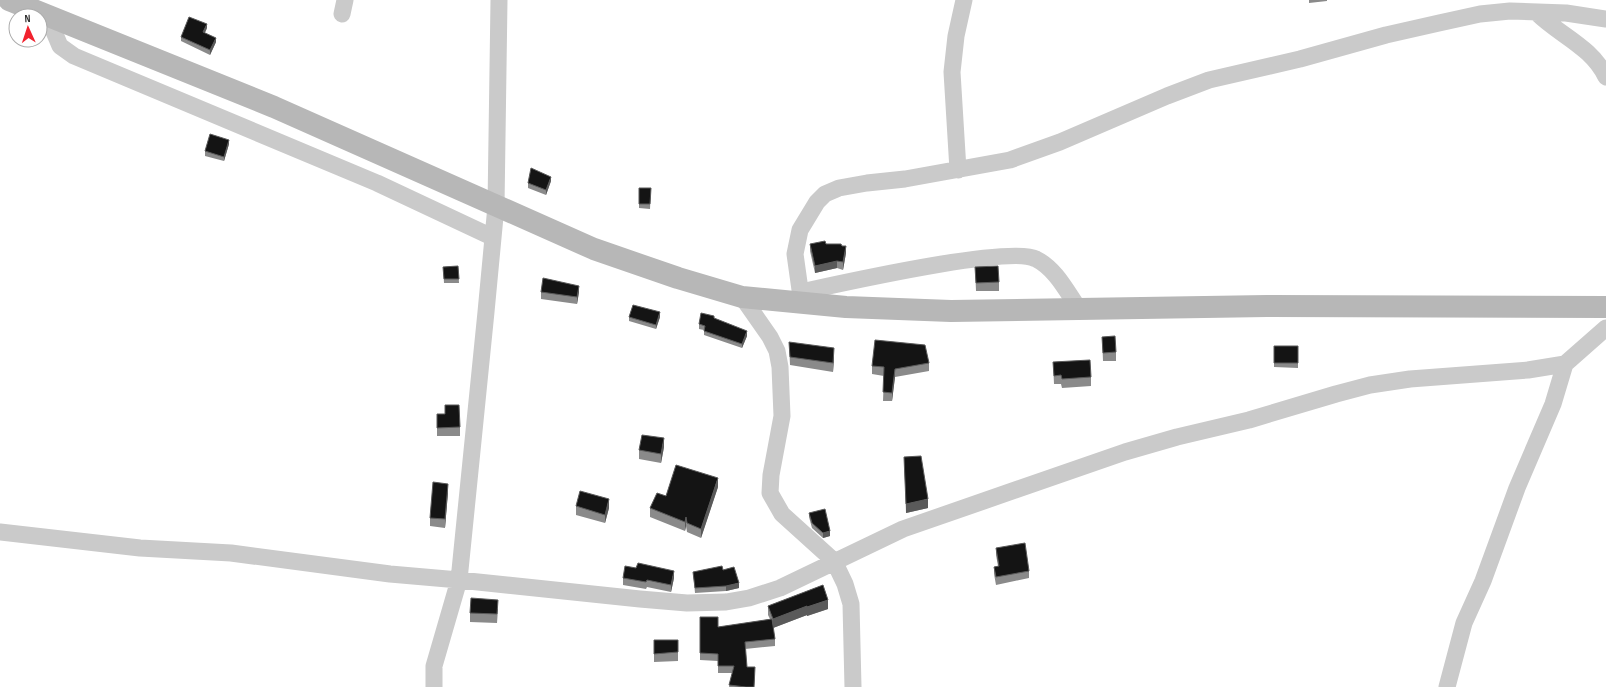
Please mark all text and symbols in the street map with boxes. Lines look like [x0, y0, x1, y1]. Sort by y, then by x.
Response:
north arrow [8, 8, 48, 48]
text: N [24, 12, 31, 25]

